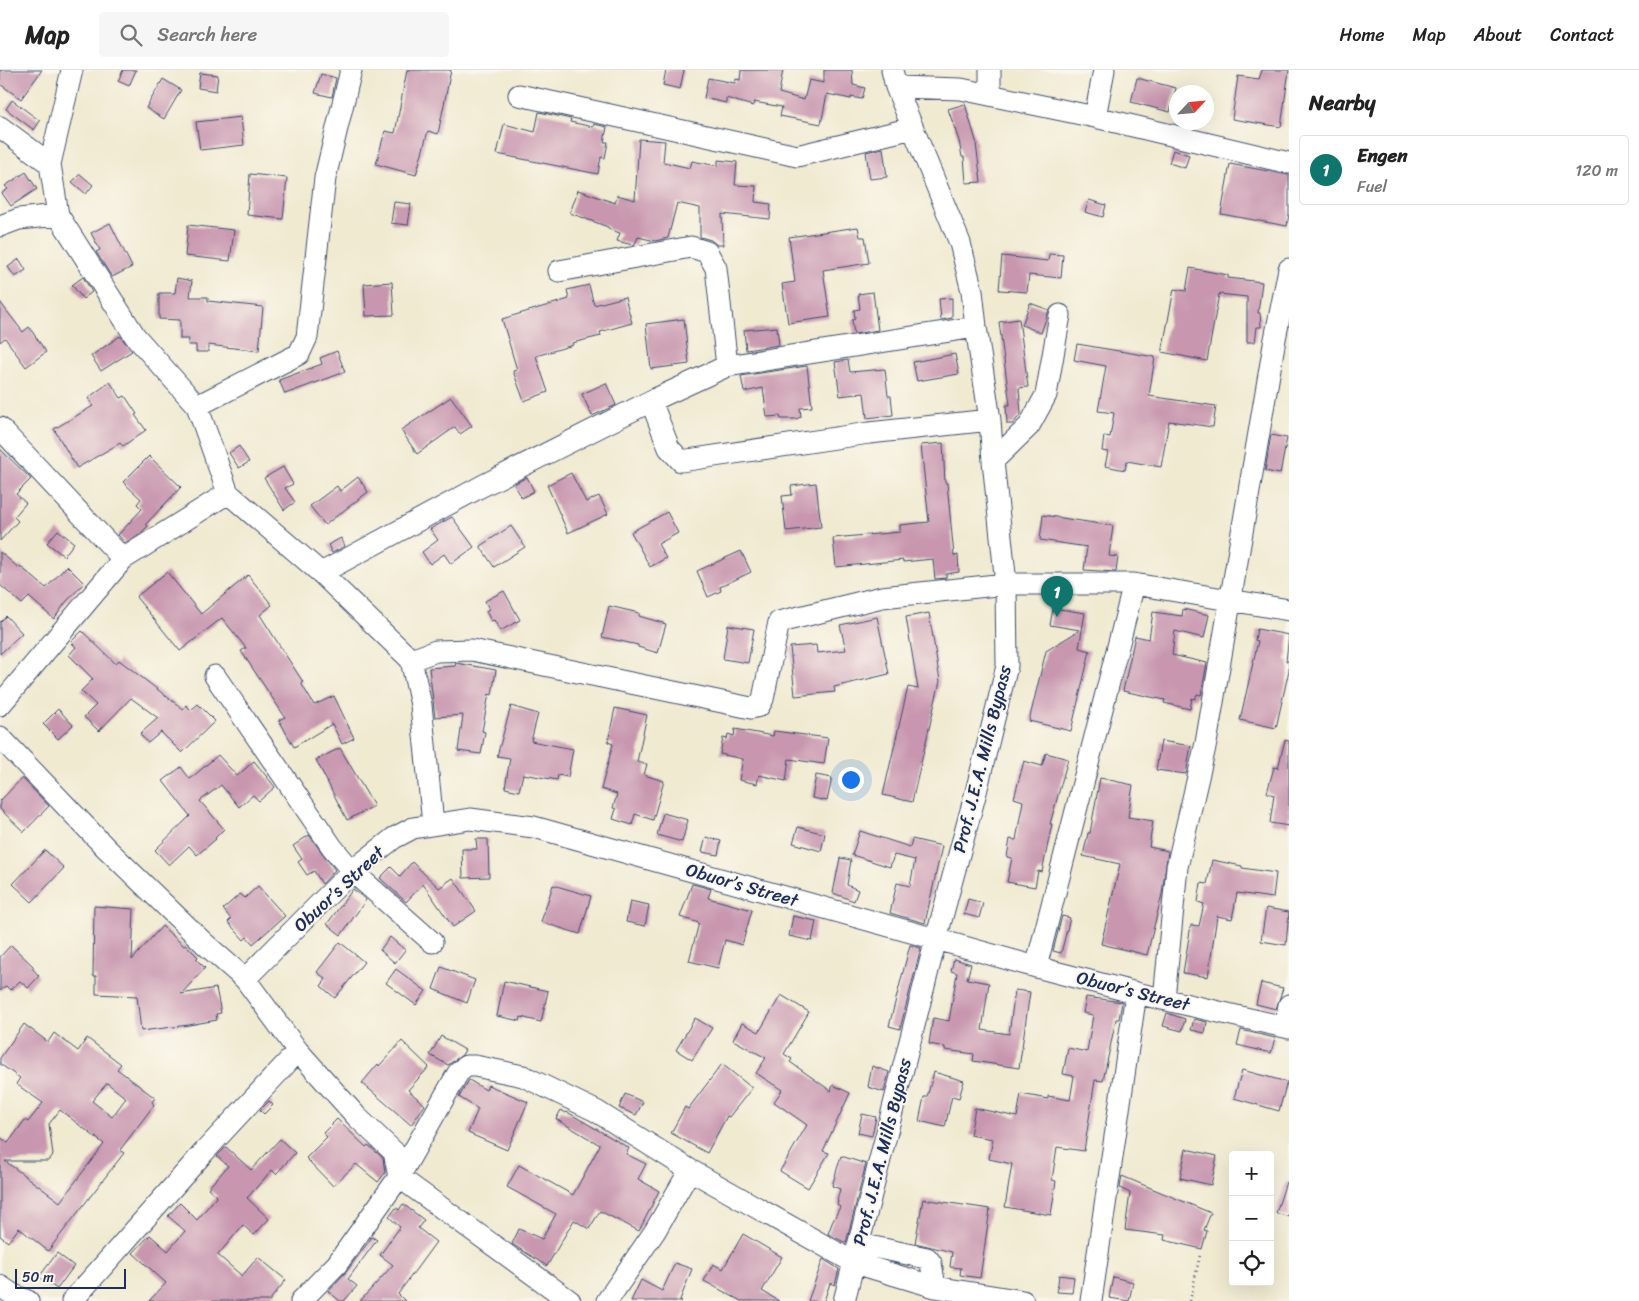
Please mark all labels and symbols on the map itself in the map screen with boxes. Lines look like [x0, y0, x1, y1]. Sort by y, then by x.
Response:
north arrow [1169, 85, 1214, 130]
pin: 1 [1041, 576, 1073, 617]
street label: Prof. J.E.A. Mills Bypass [943, 661, 1021, 856]
your location [838, 767, 864, 793]
street label: Obuor’s Street [286, 837, 393, 940]
street label: Obuor’s Street [682, 854, 803, 917]
street label: Obuor’s Street [1073, 961, 1194, 1021]
street label: Prof. J.E.A. Mills Bypass [843, 1054, 921, 1249]
scale bar [15, 1266, 126, 1289]

